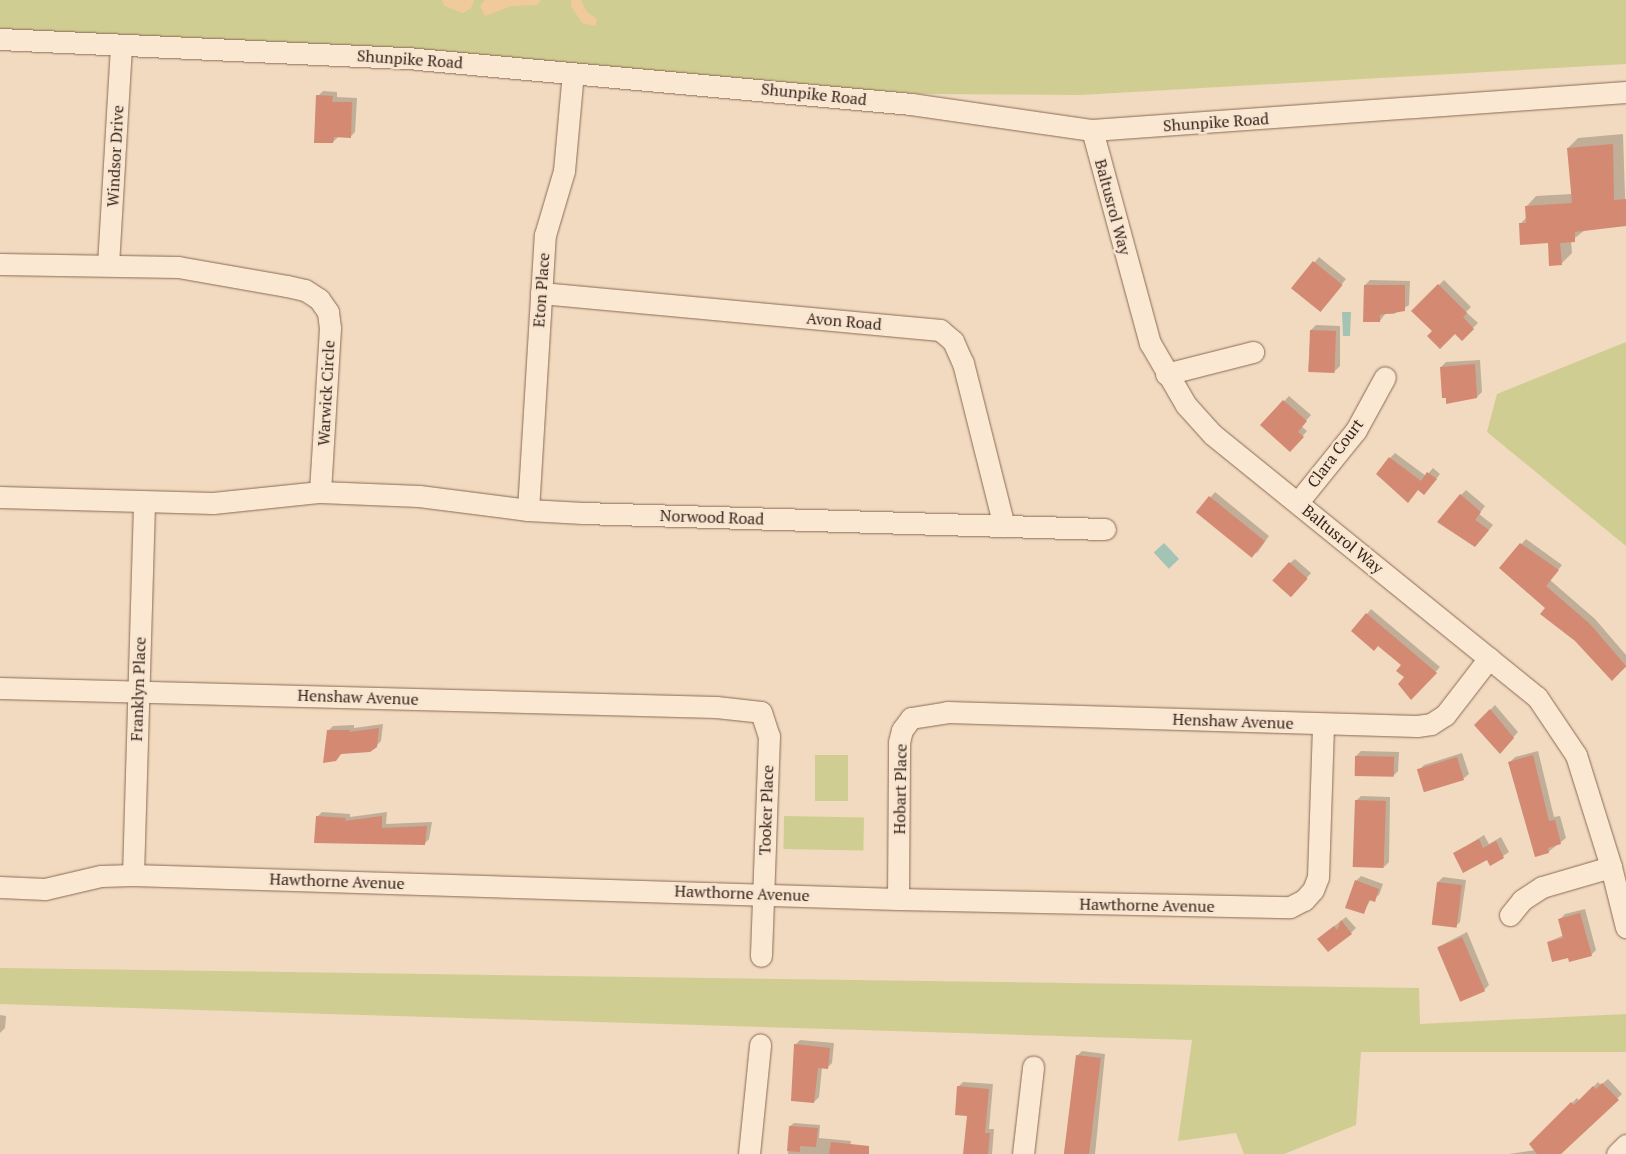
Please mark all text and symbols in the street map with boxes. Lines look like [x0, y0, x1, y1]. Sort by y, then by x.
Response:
street label: Shunpike Road [356, 46, 464, 72]
street label: Shunpike Road [760, 79, 868, 109]
street label: Windsor Drive [103, 105, 127, 207]
street label: Shunpike Road [1162, 109, 1270, 135]
street label: Baltusrol Way [1091, 157, 1135, 257]
street label: Eton Place [529, 252, 553, 328]
street label: Avon Road [806, 308, 882, 334]
street label: Warwick Circle [314, 340, 338, 446]
street label: Clara Court [1303, 415, 1367, 491]
street label: Baltusrol Way [1299, 501, 1387, 577]
street label: Norwood Road [659, 506, 765, 528]
street label: Franklyn Place [127, 636, 149, 742]
street label: Henshaw Avenue [297, 685, 419, 709]
street label: Henshaw Avenue [1172, 709, 1294, 733]
street label: Hobart Place [890, 743, 910, 835]
street label: Tooker Place [755, 765, 777, 855]
street label: Hawthorne Avenue [269, 869, 405, 893]
street label: Hawthorne Avenue [674, 881, 810, 905]
street label: Hawthorne Avenue [1079, 894, 1215, 916]

